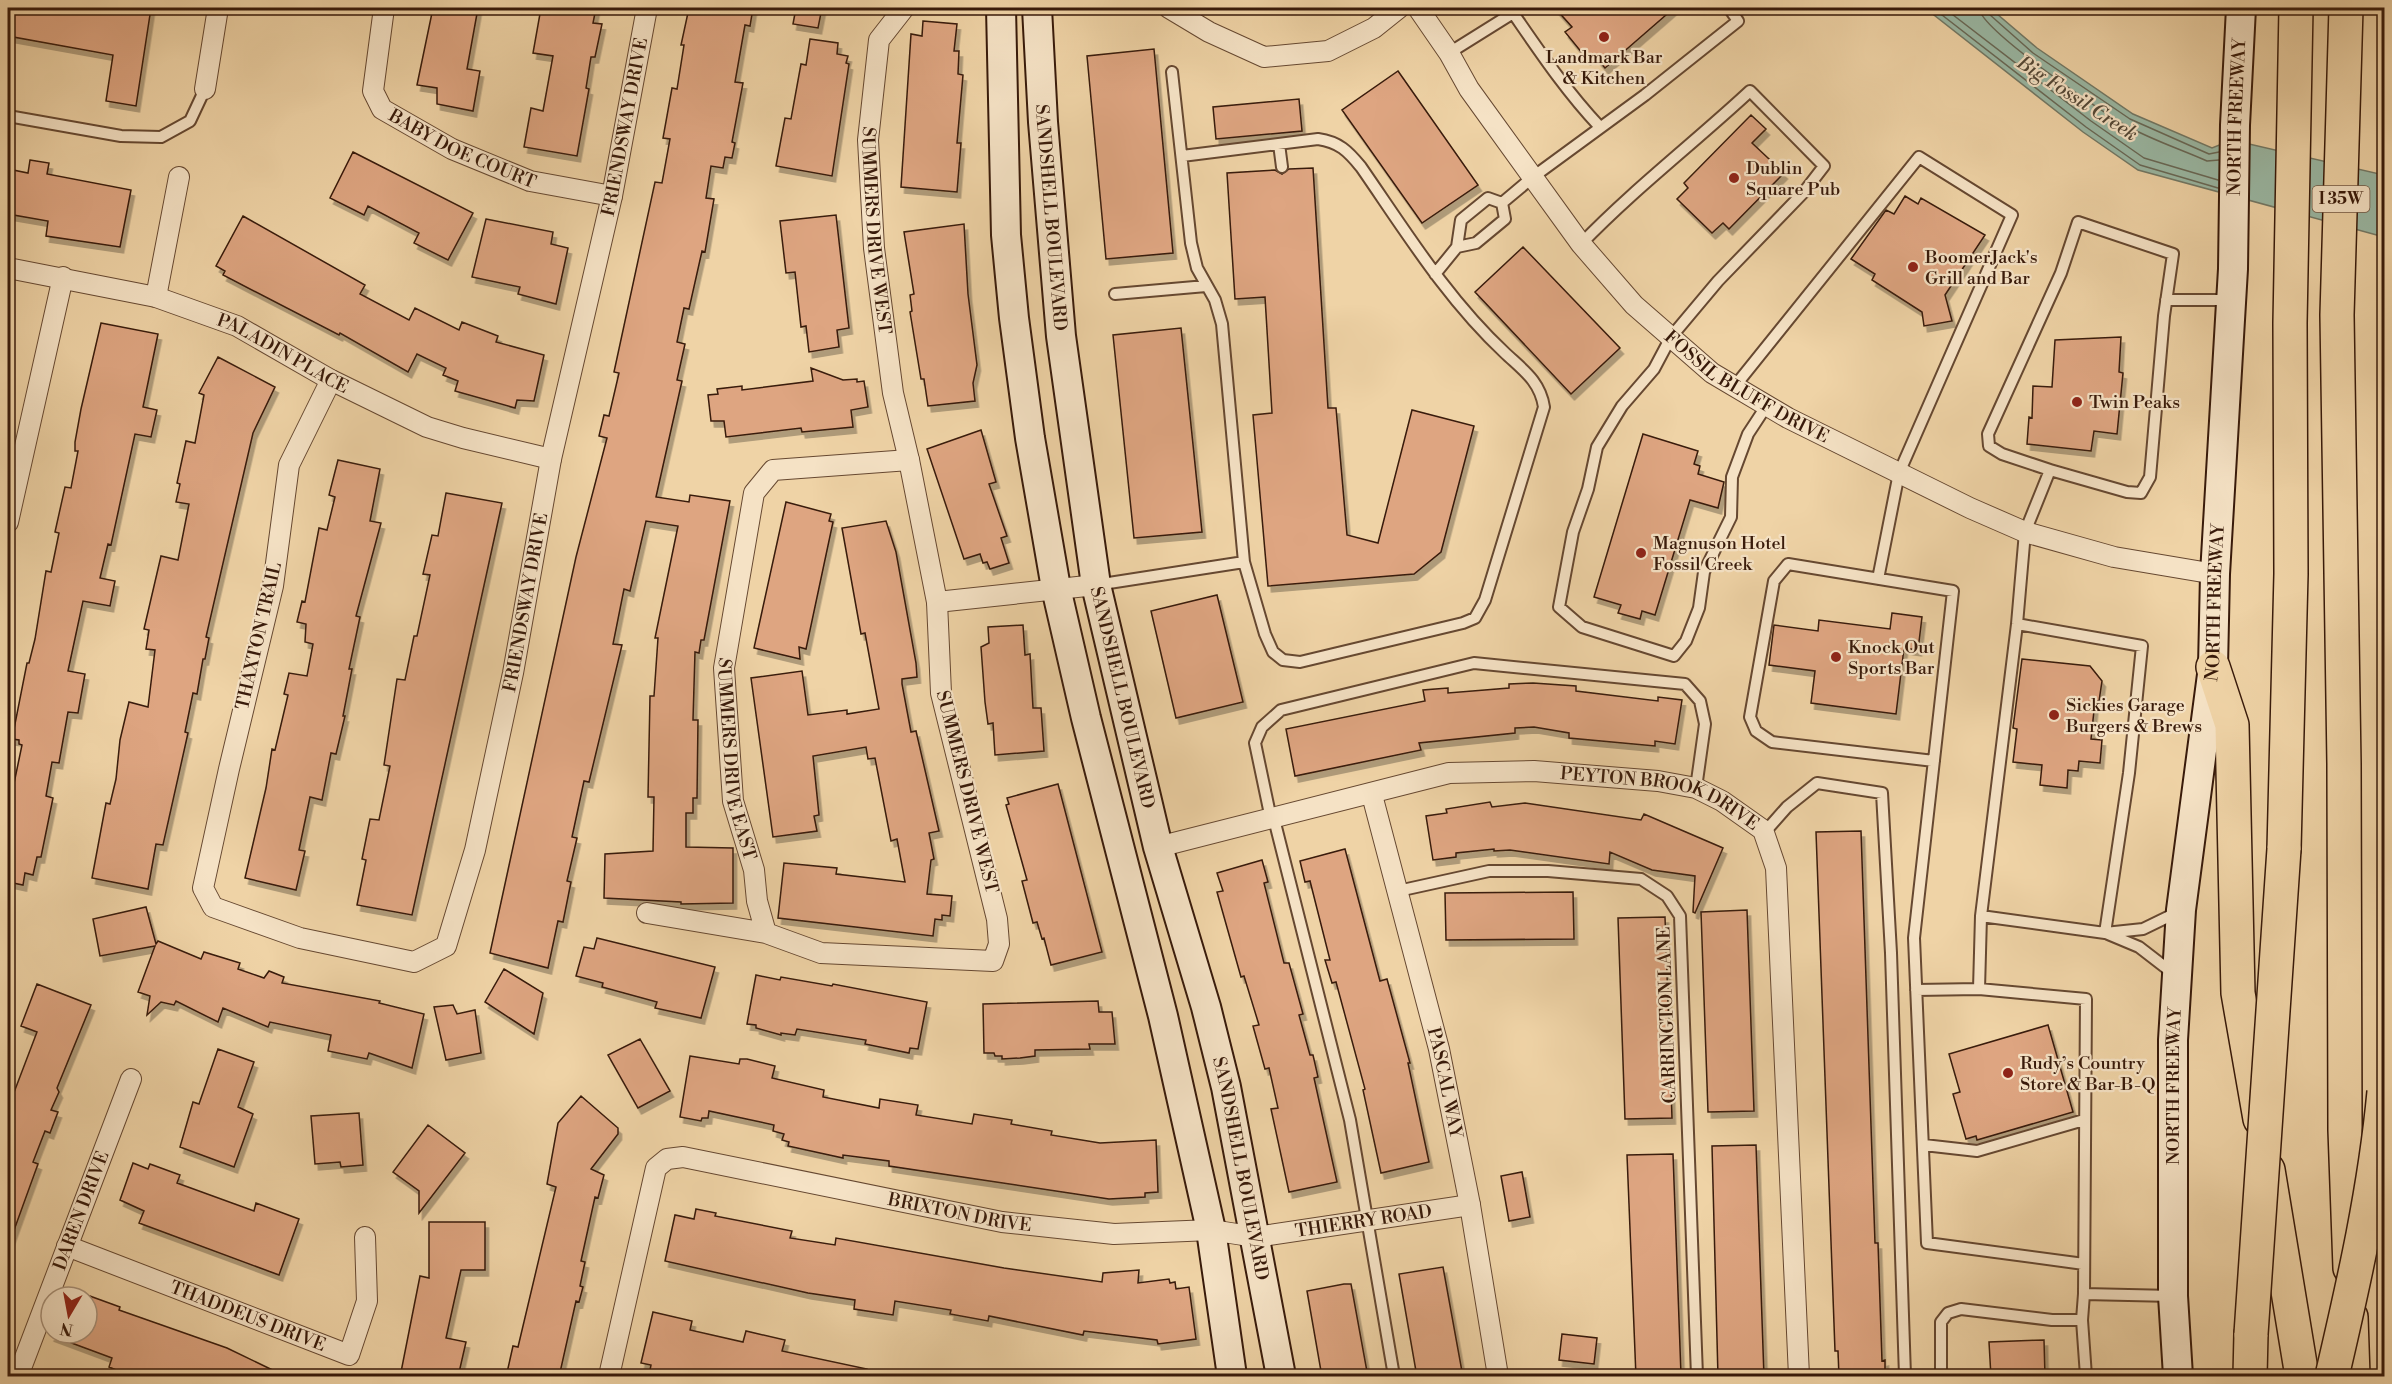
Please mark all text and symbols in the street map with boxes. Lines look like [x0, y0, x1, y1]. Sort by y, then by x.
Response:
marker: Landmark Bar & Kitchen [1597, 30, 1611, 44]
street label: FRIENDSWAY DRIVE [596, 35, 653, 219]
street label: NORTH FREEWAY [2223, 37, 2251, 196]
place label: Landmark Bar & Kitchen [1545, 46, 1663, 90]
water label: Big Fossil Creek [2011, 50, 2142, 147]
street label: BABY DOE COURT [384, 103, 540, 194]
street label: SANDSHELL BOULEVARD [1031, 103, 1072, 332]
street label: SUMMERS DRIVE WEST [856, 125, 897, 336]
place label: Dublin Square Pub [1746, 157, 1840, 201]
marker: Dublin Square Pub [1727, 171, 1741, 185]
road number: I 35W [2312, 186, 2370, 212]
place label: BoomerJack's Grill and Bar [1924, 246, 2038, 290]
marker: BoomerJack's Grill and Bar [1906, 260, 1920, 274]
street label: PALADIN PLACE [214, 308, 352, 398]
street label: FOSSIL BLUFF DRIVE [1660, 325, 1833, 448]
place label: Twin Peaks [2089, 391, 2180, 414]
marker: Twin Peaks [2070, 395, 2084, 409]
street label: FRIENDSWAY DRIVE [498, 511, 553, 694]
street label: NORTH FREEWAY [2200, 522, 2230, 683]
place label: Magnuson Hotel Fossil Creek [1653, 532, 1786, 576]
marker: Magnuson Hotel Fossil Creek [1634, 546, 1648, 560]
street label: THAXTON TRAIL [231, 560, 287, 712]
street label: SANDSHELL BOULEVARD [1085, 584, 1160, 811]
place label: Knock Out Sports Bar [1848, 636, 1935, 680]
marker: Knock Out Sports Bar [1829, 650, 1843, 664]
street label: SUMMERS DRIVE EAST [713, 656, 762, 863]
street label: SUMMERS DRIVE WEST [931, 688, 1003, 896]
place label: Sickies Garage Burgers & Brews [2065, 694, 2202, 738]
marker: Sickies Garage Burgers & Brews [2047, 708, 2061, 722]
street label: PEYTON BROOK DRIVE [1559, 762, 1764, 835]
street label: CARRINGTON LANE [1652, 926, 1682, 1104]
street label: NORTH FREEWAY [2161, 1006, 2187, 1165]
street label: PASCAL WAY [1422, 1025, 1468, 1141]
place label: Rudy’s Country Store & Bar-B-Q [2020, 1052, 2156, 1096]
street label: SANDSHELL BOULEVARD [1207, 1054, 1274, 1282]
marker: Rudy’s Country Store & Bar-B-Q [2001, 1066, 2015, 1080]
street label: DAREN DRIVE [48, 1148, 114, 1274]
street label: BRIXTON DRIVE [885, 1187, 1033, 1237]
street label: THIERRY ROAD [1293, 1199, 1433, 1243]
street label: THADDEUS DRIVE [167, 1275, 329, 1356]
north arrow [39, 1285, 99, 1345]
text: N [58, 1318, 75, 1340]

